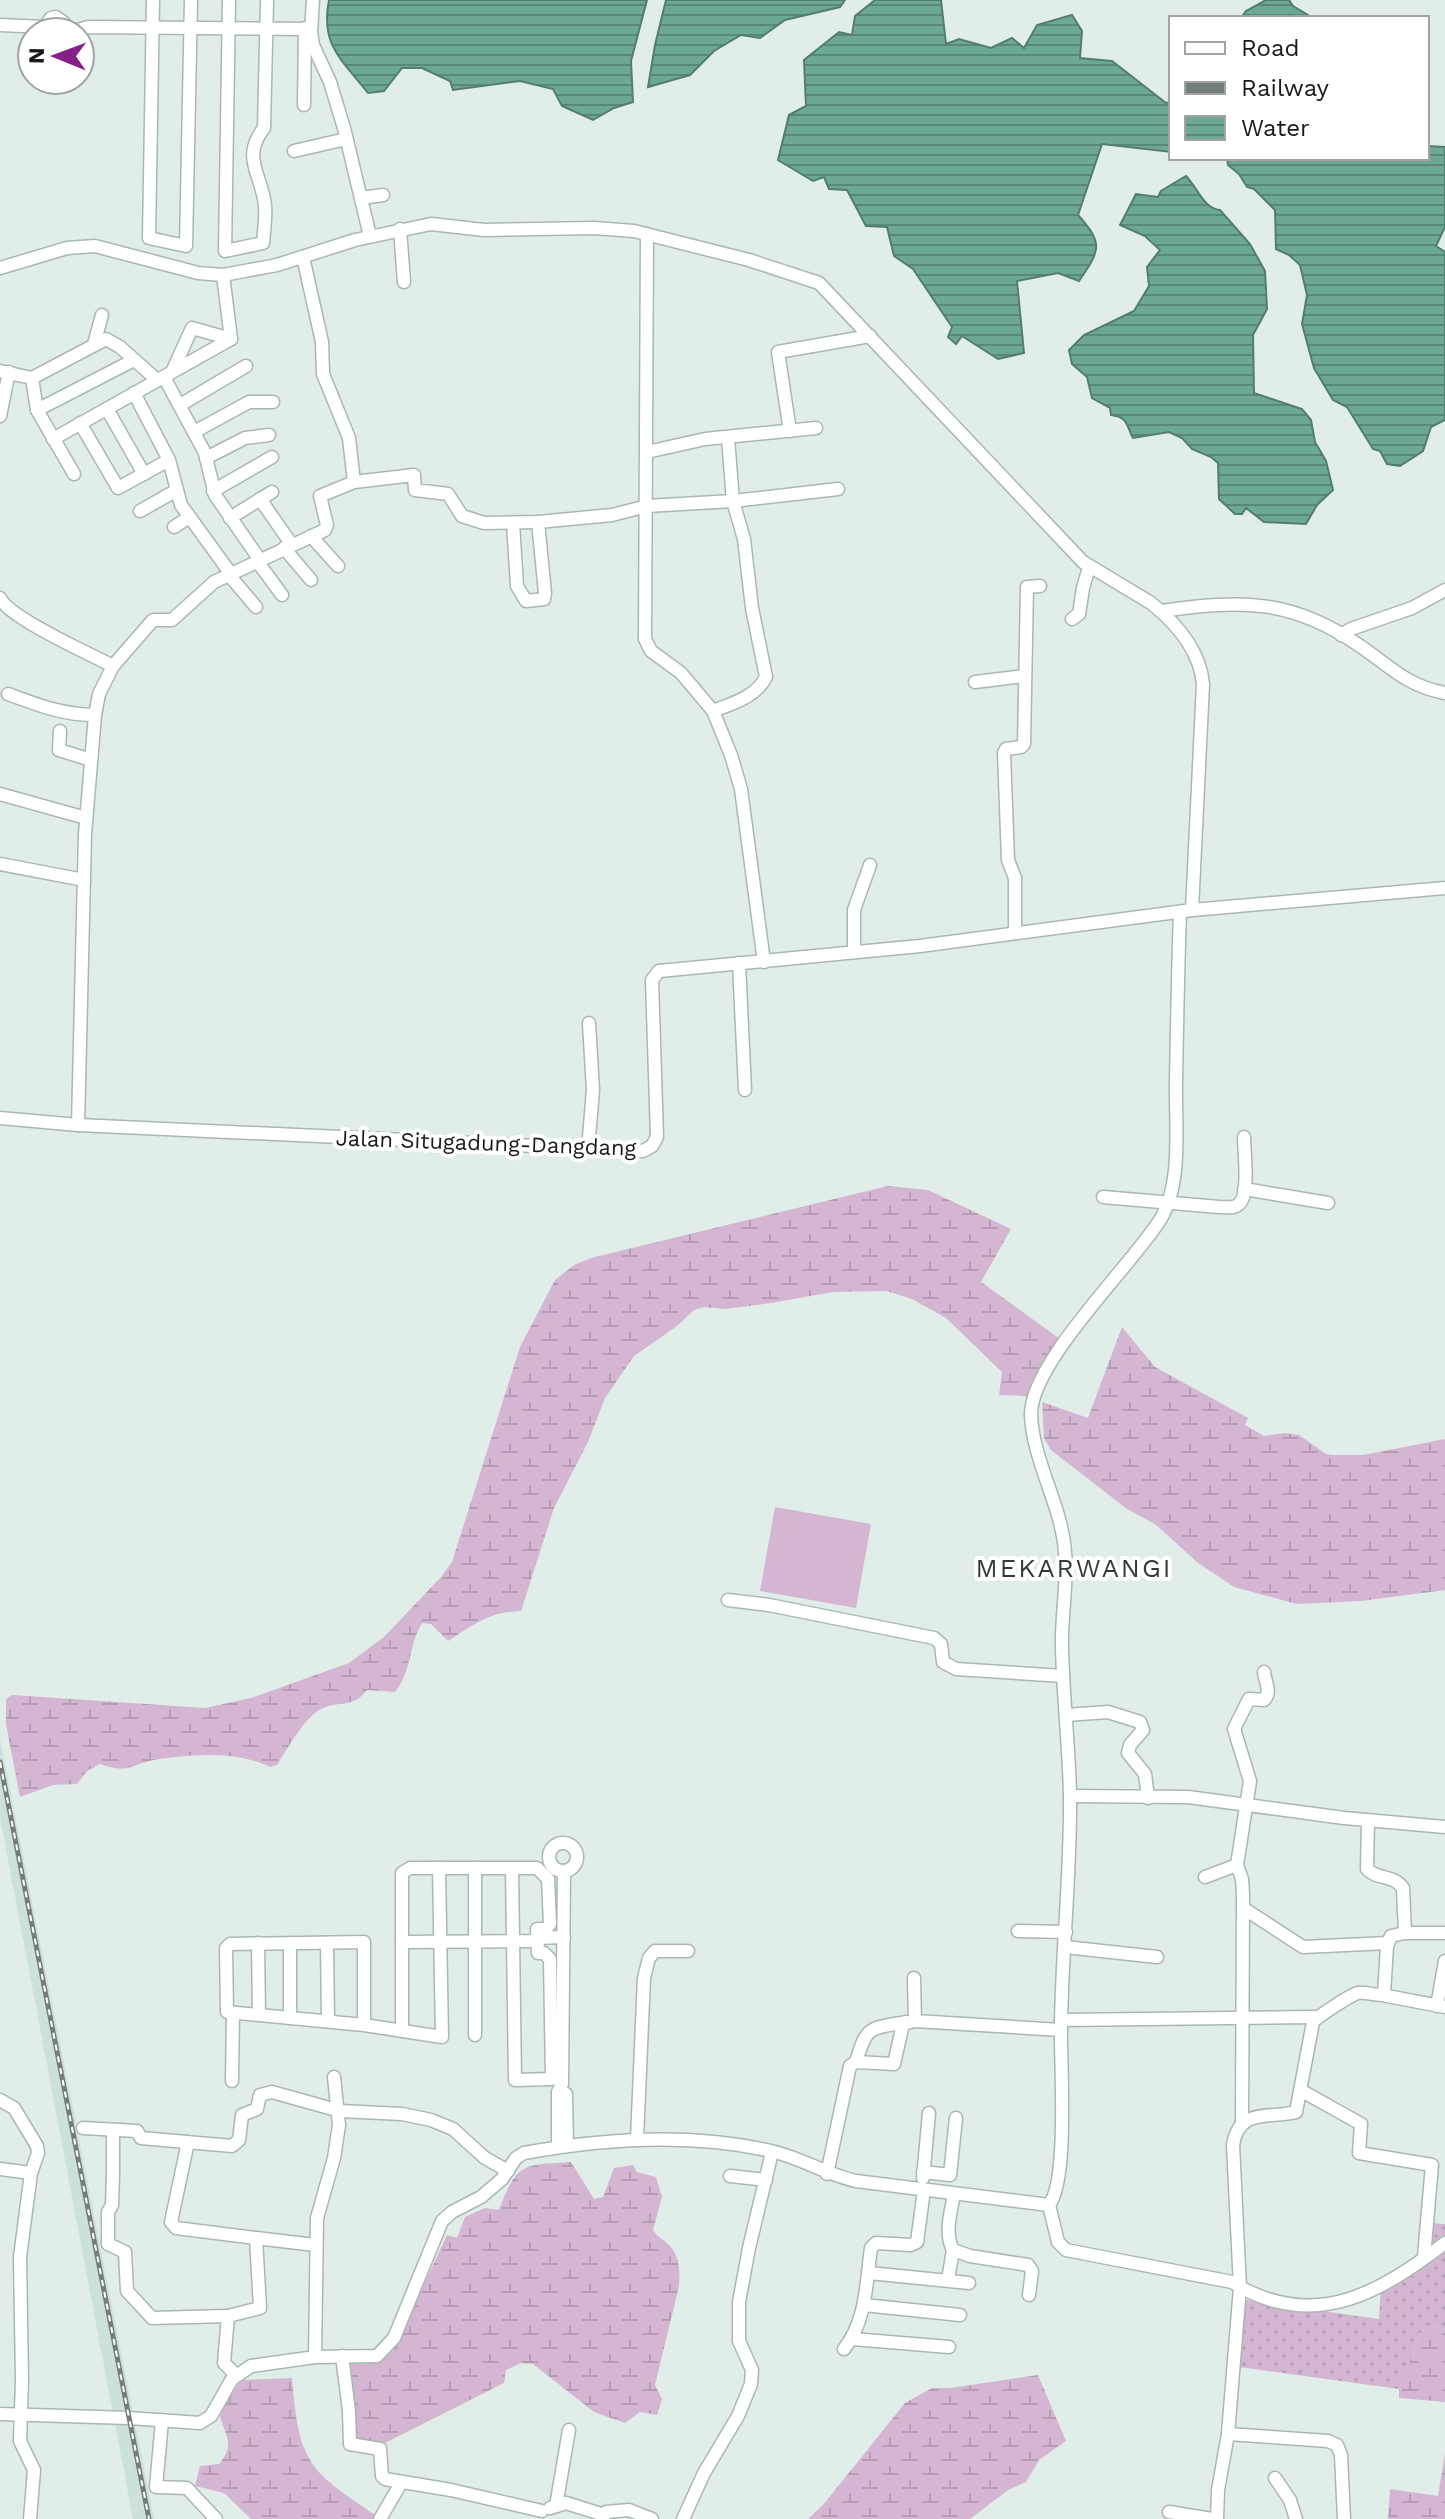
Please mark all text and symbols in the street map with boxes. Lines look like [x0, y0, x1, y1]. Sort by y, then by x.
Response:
north arrow [16, 16, 96, 96]
legend [1169, 16, 1429, 160]
text: Road [1241, 34, 1300, 62]
text: N [24, 47, 49, 64]
text: Railway [1241, 74, 1330, 102]
text: Water [1241, 114, 1310, 142]
street label: Jalan Situgadung-Dangdang [335, 1125, 637, 1161]
district label: MEKARWANGI [976, 1553, 1172, 1583]

